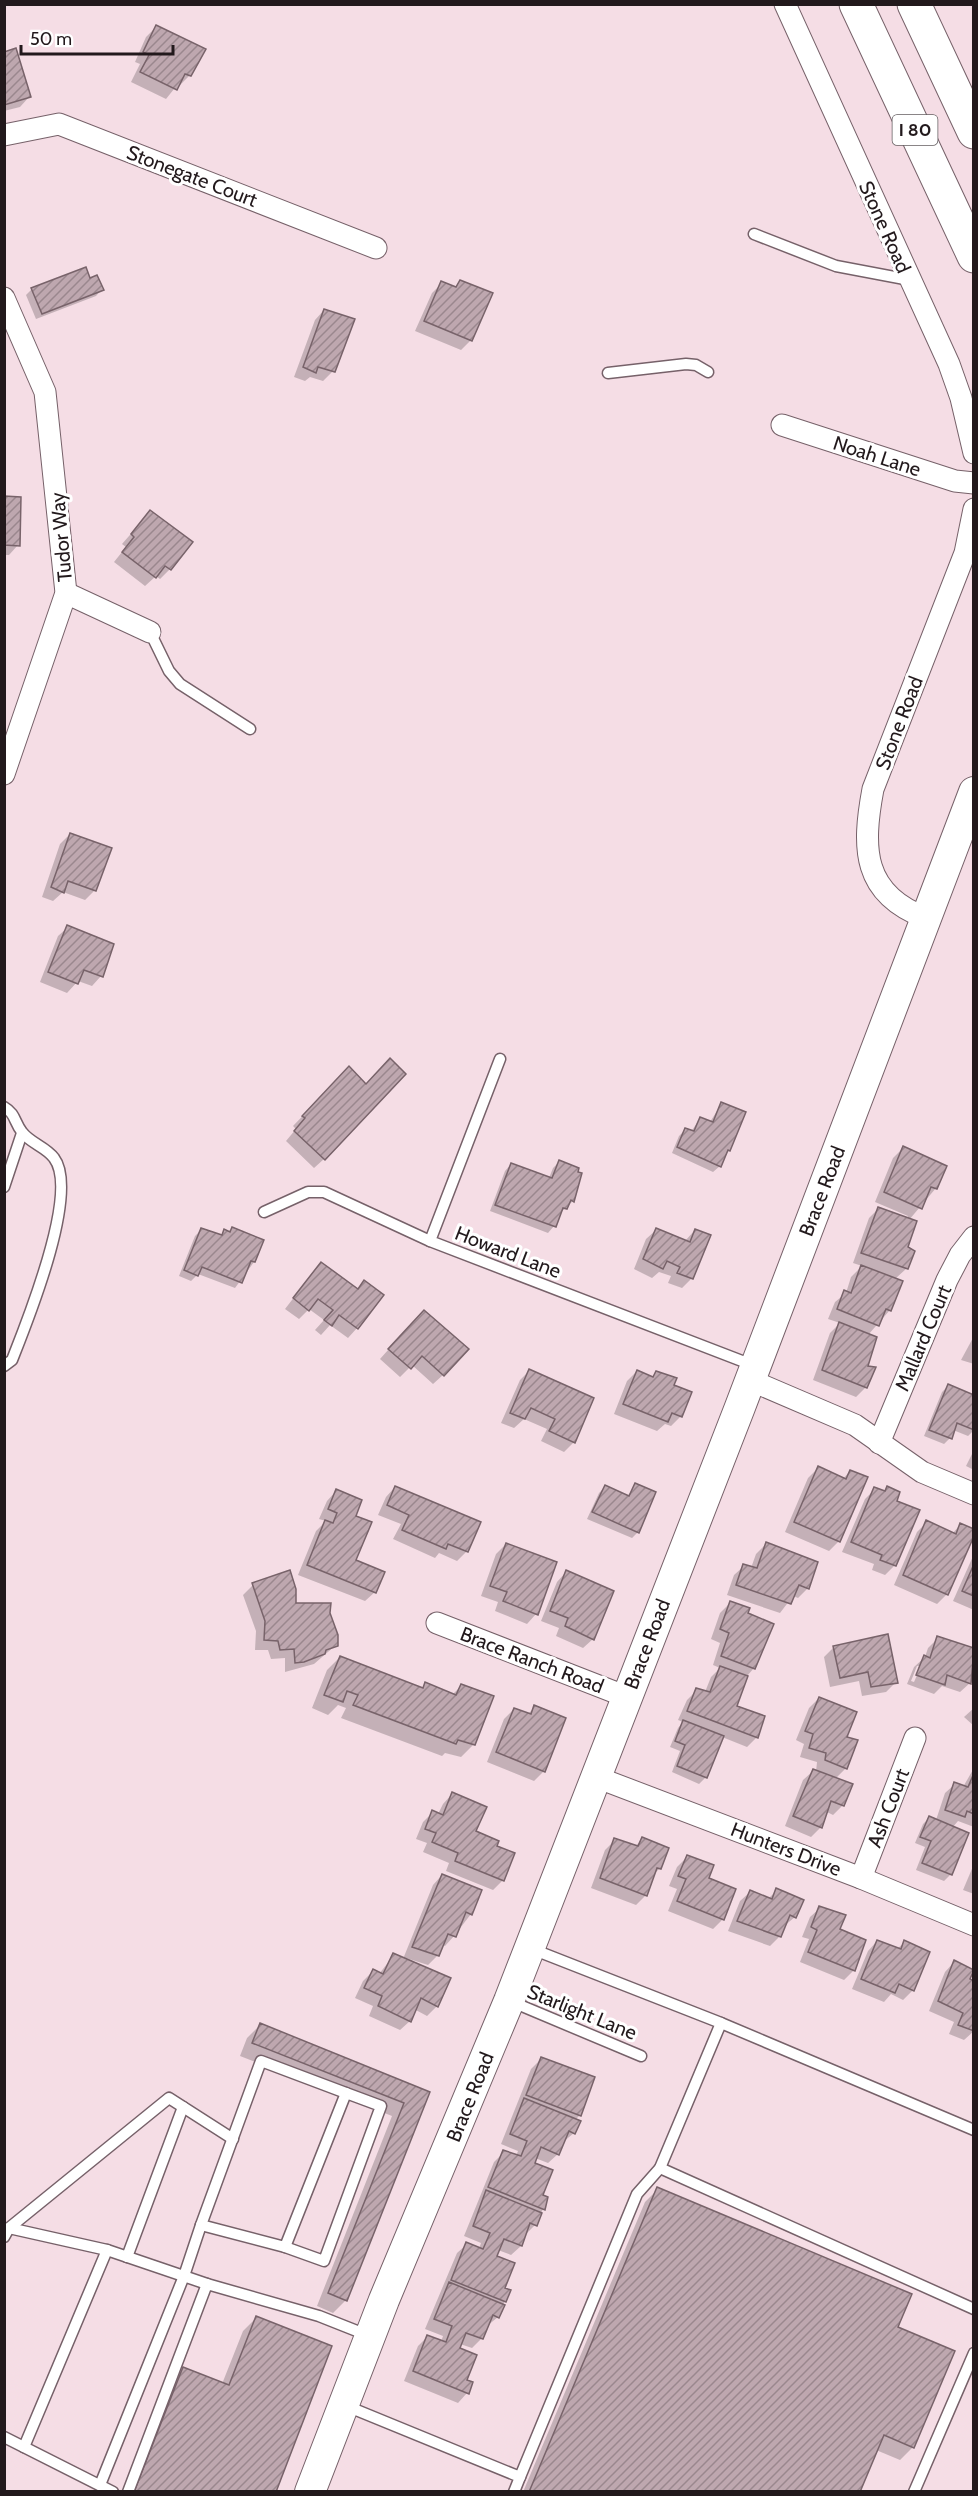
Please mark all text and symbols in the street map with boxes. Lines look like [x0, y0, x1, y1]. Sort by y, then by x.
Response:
scale bar [21, 18, 172, 56]
text: 50 m [30, 28, 72, 50]
road number: I 80 [892, 115, 938, 145]
street label: Stonegate Court [123, 140, 261, 212]
street label: Stone Road [854, 177, 916, 277]
street label: Noah Lane [830, 431, 924, 481]
street label: Tudor Way [45, 491, 77, 583]
street label: Stone Road [870, 673, 928, 773]
street label: Brace Road [794, 1143, 850, 1239]
street label: Howard Lane [452, 1221, 564, 1283]
street label: Mallard Court [890, 1281, 956, 1395]
street label: Brace Road [619, 1596, 675, 1692]
street label: Brace Ranch Road [457, 1622, 607, 1698]
street label: Ash Court [862, 1765, 914, 1851]
street label: Hunters Drive [727, 1817, 845, 1881]
street label: Starlight Lane [524, 1979, 640, 2045]
street label: Brace Road [441, 2049, 499, 2145]

